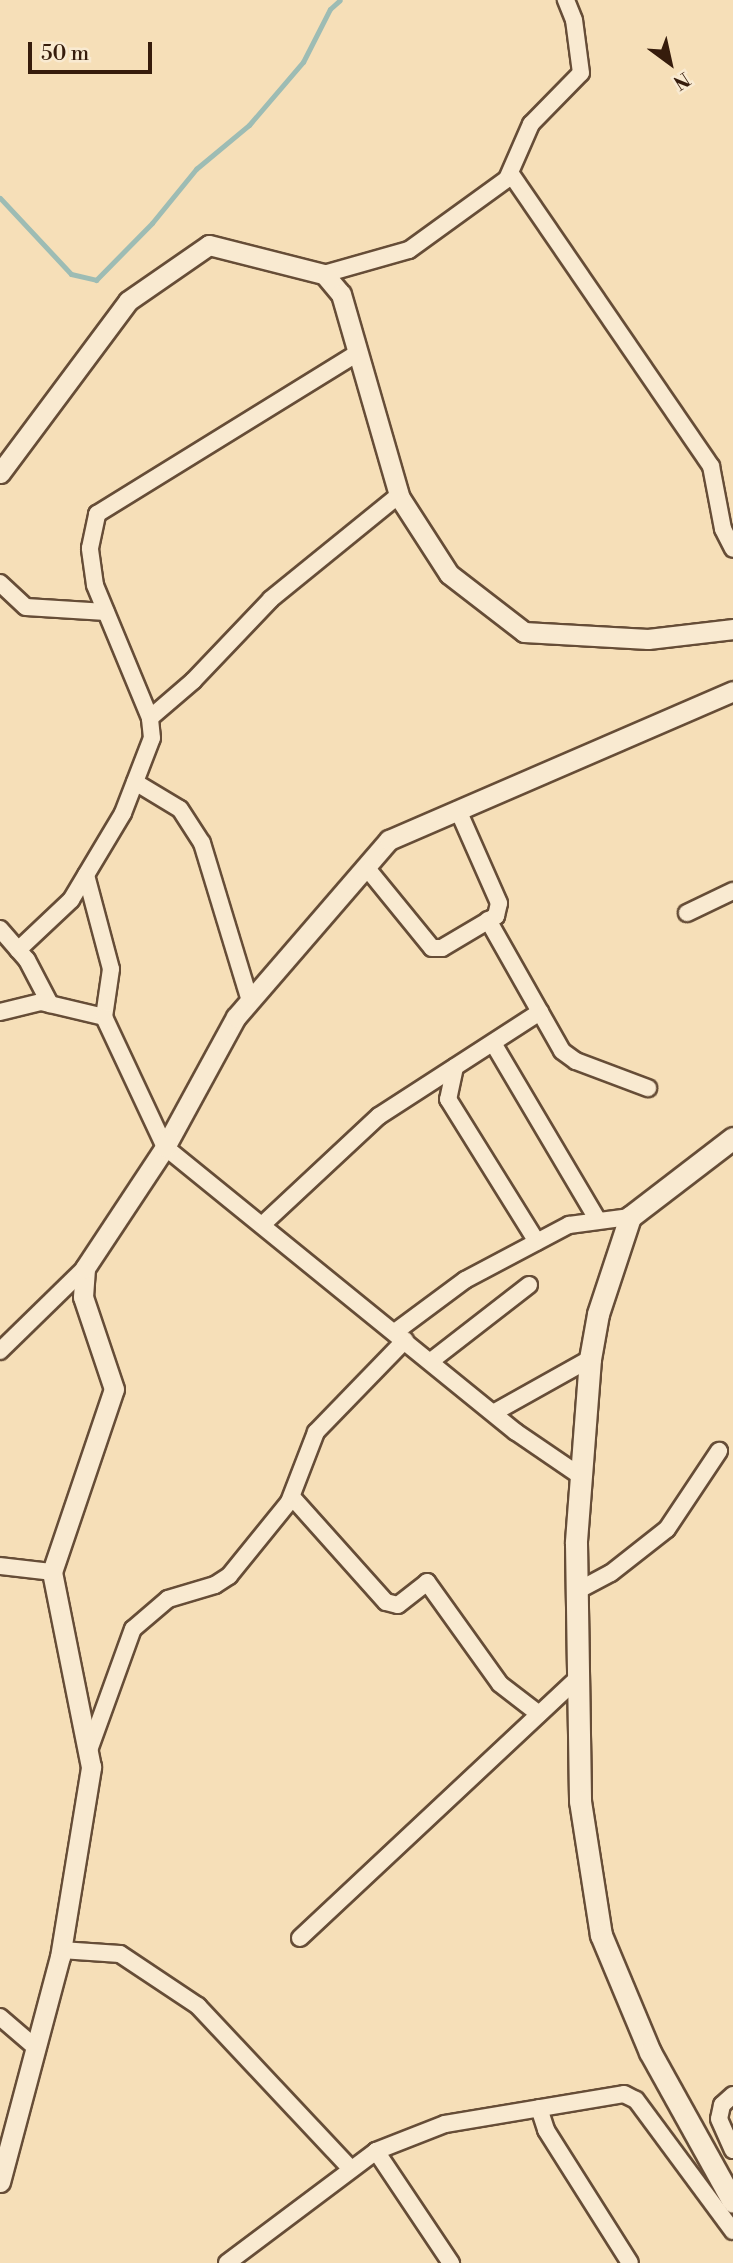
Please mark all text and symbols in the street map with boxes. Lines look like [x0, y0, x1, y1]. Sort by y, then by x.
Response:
scale bar [32, 28, 156, 72]
north arrow [635, 28, 705, 98]
text: 50 m [41, 41, 89, 67]
text: N [669, 66, 694, 95]

